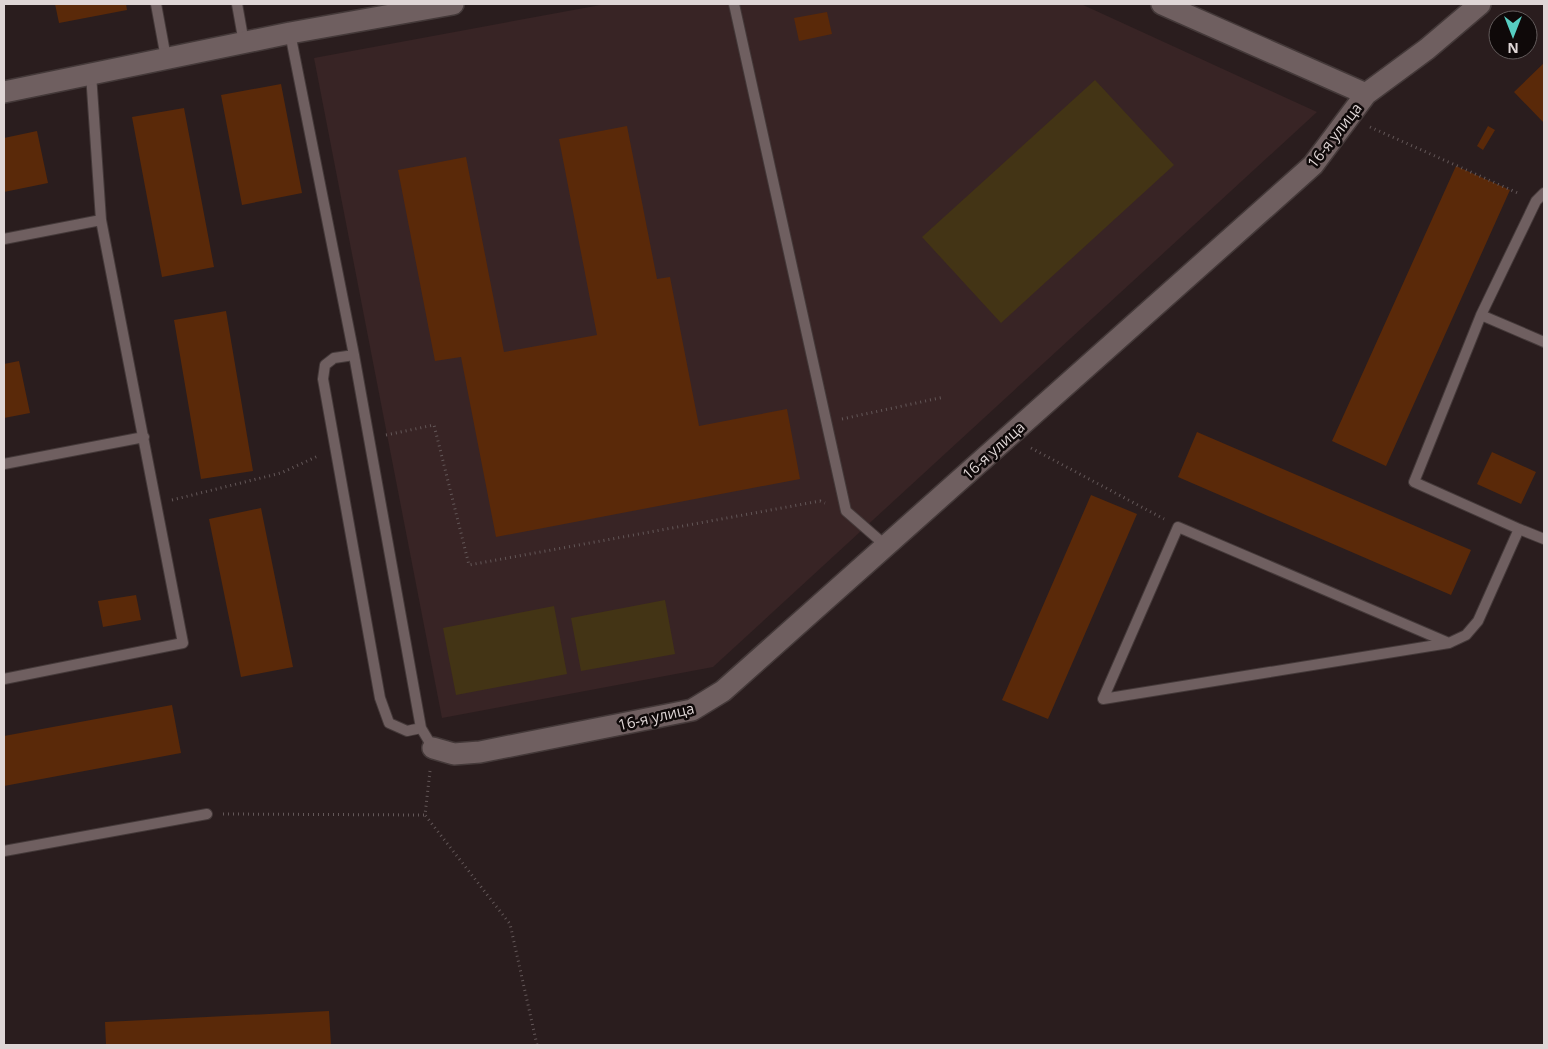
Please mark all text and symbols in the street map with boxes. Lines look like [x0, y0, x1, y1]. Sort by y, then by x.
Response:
north arrow [1488, 10, 1538, 60]
text: N [1507, 39, 1519, 58]
street label: 16-я улица [1302, 98, 1366, 172]
street label: 16-я улица [957, 417, 1029, 483]
street label: 16-я улица [616, 698, 696, 734]

